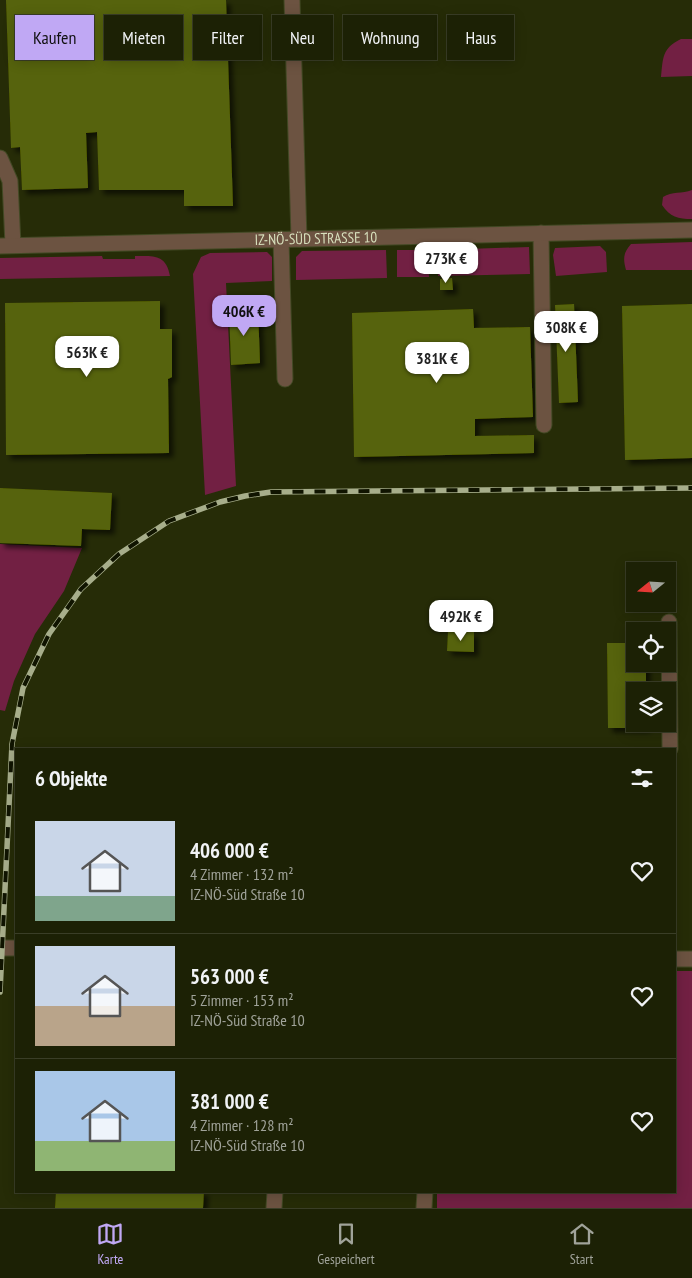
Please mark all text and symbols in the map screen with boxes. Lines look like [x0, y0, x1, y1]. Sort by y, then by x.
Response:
chip: Kaufen [15, 15, 94, 60]
chip: Mieten [104, 15, 183, 60]
chip: Filter [193, 15, 262, 60]
chip: Neu [272, 15, 333, 60]
chip: Wohnung [343, 15, 437, 60]
chip: Haus [447, 15, 514, 60]
street label: IZ-NÖ-SÜD STRASSE 10 [254, 227, 378, 249]
pin: 273K € [405, 242, 487, 284]
text: 273K € [425, 248, 467, 268]
pin: 406K € [203, 294, 285, 337]
text: 406K € [223, 301, 265, 321]
pin: 308K € [525, 310, 607, 353]
text: 308K € [545, 317, 587, 337]
pin: 563K € [46, 336, 128, 378]
text: 563K € [66, 342, 108, 362]
pin: 381K € [396, 342, 478, 384]
text: 381K € [416, 348, 458, 368]
north arrow [626, 562, 676, 612]
map controls [626, 562, 676, 732]
pin: 492K € [420, 600, 502, 642]
text: 492K € [440, 606, 482, 626]
button: locate [626, 622, 676, 672]
button: layers [626, 682, 676, 732]
icon: filters [628, 764, 656, 792]
text: 6 Objekte [35, 765, 107, 792]
text: 406 000 € [190, 837, 269, 864]
icon: home [75, 841, 135, 901]
icon: heart [628, 857, 656, 885]
text: 4 Zimmer · 132 m² [190, 864, 294, 884]
text: IZ-NÖ-Süd Straße 10 [190, 884, 305, 904]
text: 563 000 € [190, 963, 269, 990]
icon: home [75, 966, 135, 1026]
icon: heart [628, 982, 656, 1010]
text: 5 Zimmer · 153 m² [190, 990, 294, 1010]
text: IZ-NÖ-Süd Straße 10 [190, 1010, 305, 1030]
text: 381 000 € [190, 1088, 269, 1115]
icon: home [75, 1091, 135, 1151]
icon: heart [628, 1107, 656, 1135]
text: 4 Zimmer · 128 m² [190, 1115, 294, 1135]
text: IZ-NÖ-Süd Straße 10 [190, 1135, 305, 1155]
tab: Karte [96, 1220, 124, 1268]
tab: Gespeichert [317, 1220, 375, 1268]
tab: Start [568, 1220, 596, 1268]

